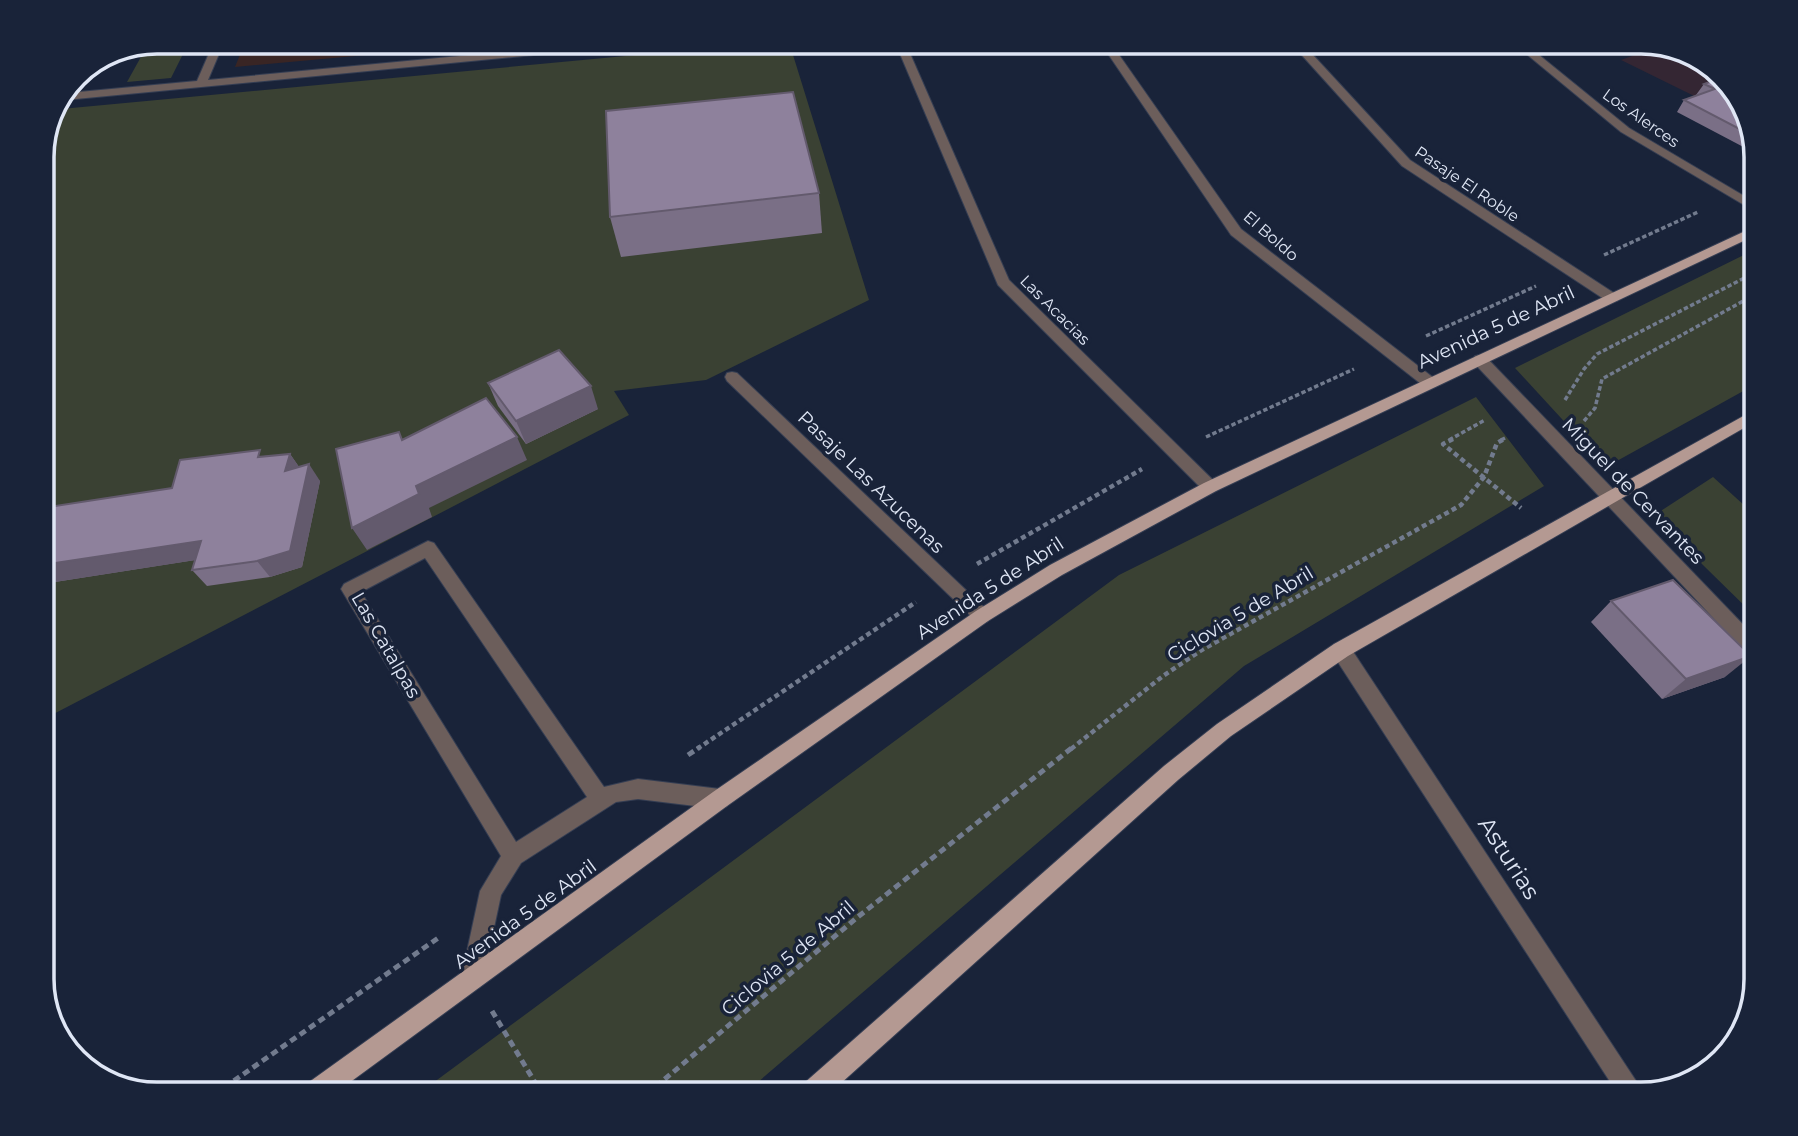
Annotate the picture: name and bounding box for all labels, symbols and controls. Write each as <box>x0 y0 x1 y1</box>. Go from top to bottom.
street label: Los Alerces <box>1599 85 1683 152</box>
street label: Pasaje El Roble <box>1411 142 1523 226</box>
street label: El Boldo <box>1240 207 1302 265</box>
street label: Las Acacias <box>1016 271 1094 349</box>
street label: Avenida 5 de Abril <box>1414 280 1578 374</box>
street label: Pasaje Las Azucenas <box>793 406 949 558</box>
street label: Miguel de Cervantes <box>1557 413 1709 569</box>
street label: Avenida 5 de Abril <box>912 532 1068 644</box>
street label: Ciclovia 5 de Abril <box>1163 561 1317 667</box>
street label: Las Catalpas <box>347 588 425 702</box>
street label: Asturias <box>1472 812 1546 904</box>
street label: Avenida 5 de Abril <box>449 854 601 974</box>
street label: Ciclovia 5 de Abril <box>717 896 859 1020</box>

